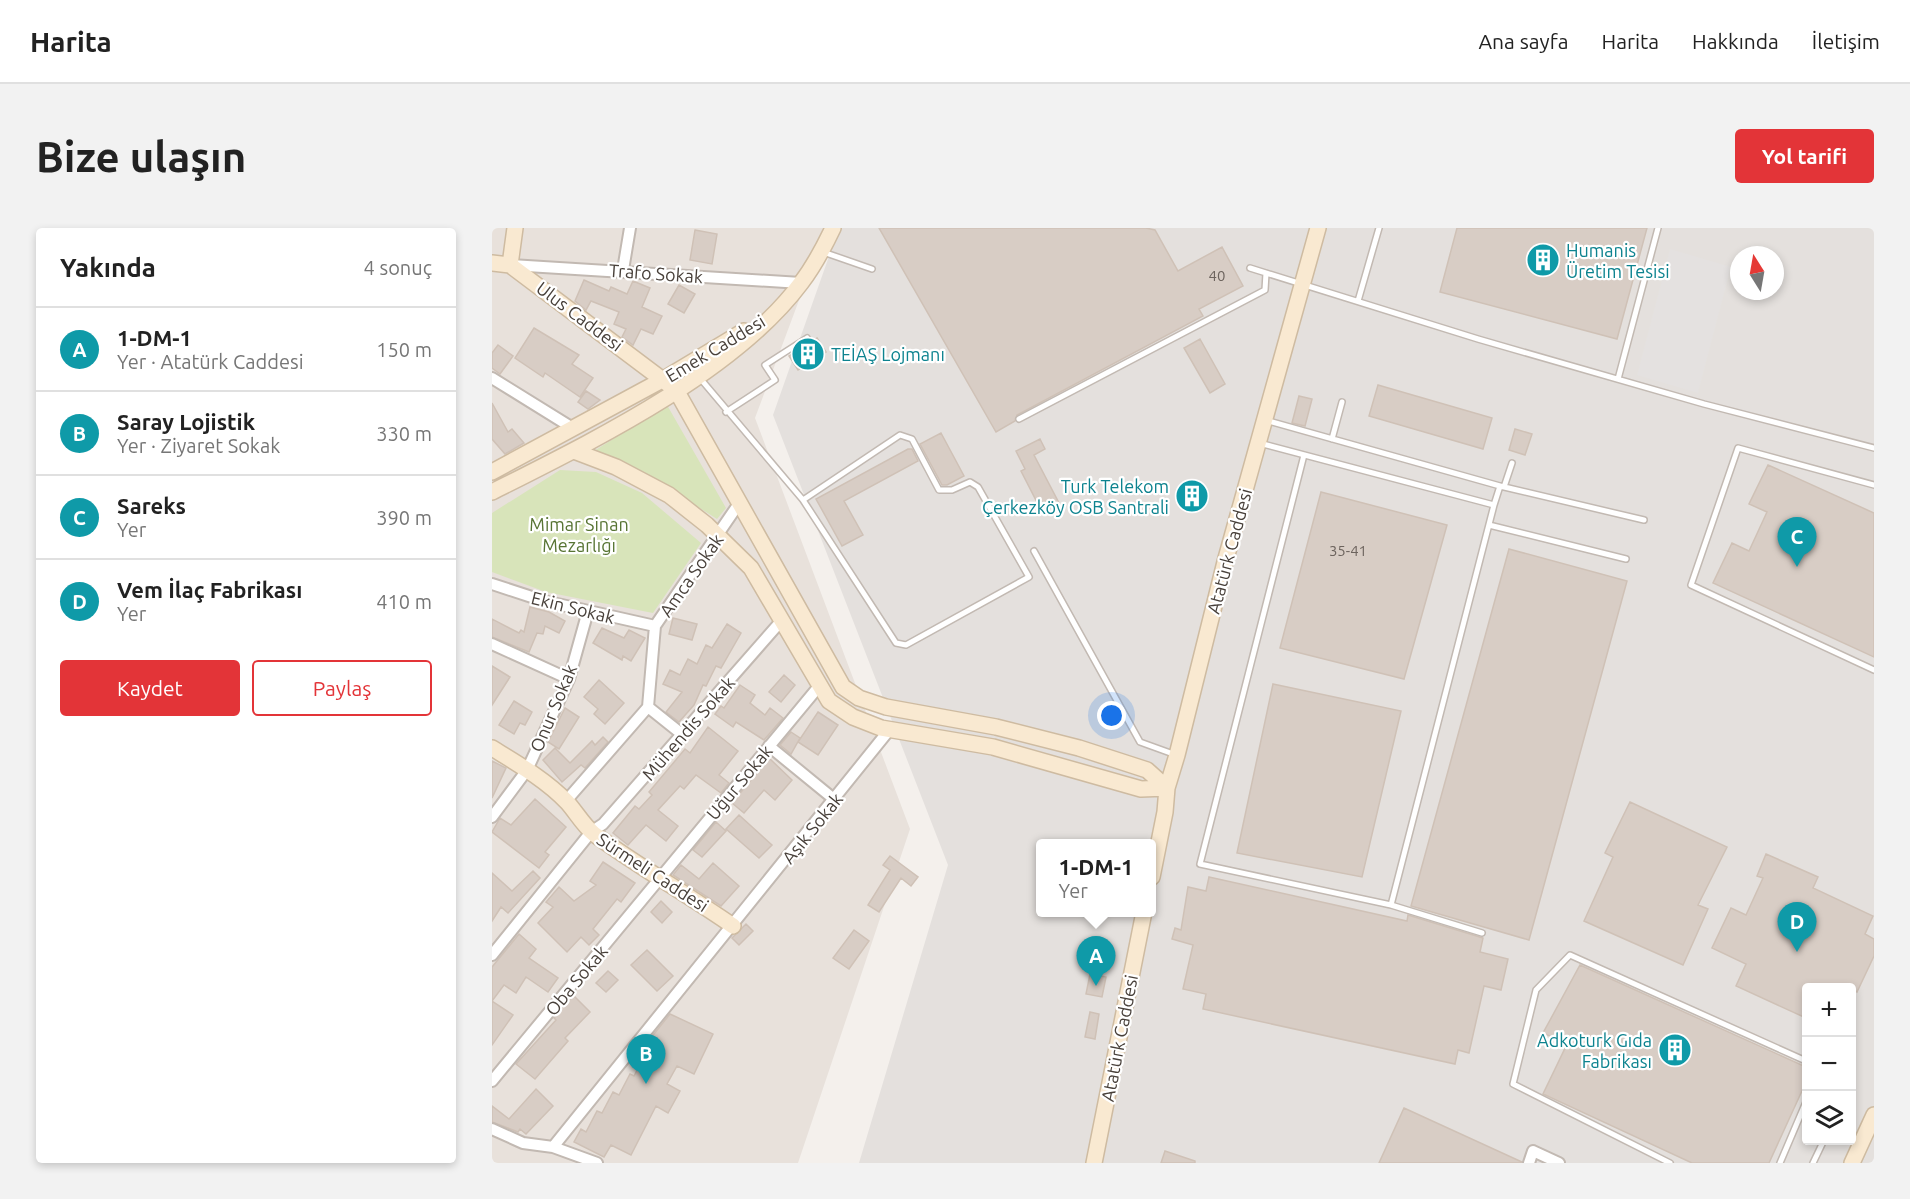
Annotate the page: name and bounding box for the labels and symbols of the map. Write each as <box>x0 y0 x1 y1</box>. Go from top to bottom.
place label: Humanis Üretim Tesisi <box>1566 240 1670 281</box>
building icon: Humanis Üretim Tesisi <box>1525 242 1561 278</box>
north arrow <box>1730 246 1784 300</box>
street label: Trafo Sokak <box>608 260 704 286</box>
house number: 40 <box>1209 267 1225 284</box>
street label: Ulus Caddesi <box>533 277 627 355</box>
street label: Emek Caddesi <box>662 311 768 385</box>
building icon: TEİAŞ Lojmanı <box>790 336 826 372</box>
place label: TEİAŞ Lojmanı <box>831 344 945 364</box>
place label: Turk Telekom Çerkezköy OSB Santrali <box>982 476 1169 517</box>
building icon: Turk Telekom Çerkezköy OSB Santrali <box>1174 478 1210 514</box>
street label: Atatürk Caddesi <box>1203 486 1255 616</box>
park label: Mimar Sinan Mezarlığı <box>529 514 629 555</box>
pin: C <box>1778 518 1816 567</box>
street label: Amca Sokak <box>655 530 727 620</box>
house number: 35-41 <box>1329 542 1367 559</box>
street label: Ekin Sokak <box>529 587 617 627</box>
street label: Onur Sokak <box>526 661 580 755</box>
street label: Mühendis Sokak <box>638 672 738 784</box>
your location <box>1097 701 1126 730</box>
street label: Uğur Sokak <box>702 741 776 823</box>
street label: Aşık Sokak <box>778 789 846 867</box>
street label: Sürmeli Caddesi <box>594 829 712 915</box>
pin: D <box>1778 902 1816 952</box>
pin: A <box>1076 936 1116 986</box>
street label: Oba Sokak <box>541 941 611 1019</box>
street label: Atatürk Caddesi <box>1097 973 1141 1103</box>
place label: Adkoturk Gıda Fabrikası <box>1537 1030 1652 1071</box>
building icon: Adkoturk Gıda Fabrikası <box>1657 1032 1693 1068</box>
pin: B <box>626 1034 666 1084</box>

